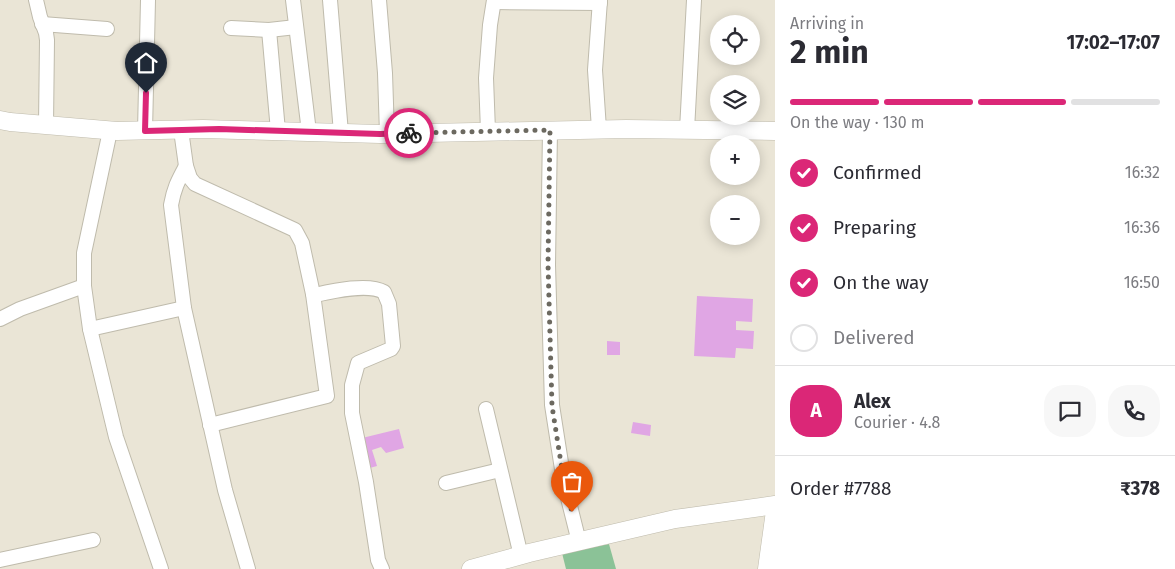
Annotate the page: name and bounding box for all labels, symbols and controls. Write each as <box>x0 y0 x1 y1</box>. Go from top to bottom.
text: Arriving in <box>790 14 864 33</box>
map controls <box>710 15 760 245</box>
button: locate <box>710 15 760 65</box>
text: 17:02–17:07 <box>1067 31 1160 54</box>
text: 2 min <box>790 33 869 71</box>
pin <box>125 42 167 93</box>
icon: home <box>132 49 160 77</box>
button: layers <box>710 75 760 125</box>
courier <box>384 108 434 158</box>
text: On the way · 130 m <box>790 113 925 132</box>
icon: bike <box>395 119 423 147</box>
button: + <box>710 135 760 185</box>
icon: check <box>790 159 818 187</box>
text: Confirmed <box>833 161 922 184</box>
text: 16:32 <box>1125 163 1160 182</box>
button: − <box>710 195 760 245</box>
icon: check <box>790 214 818 242</box>
text: Preparing <box>833 216 916 239</box>
text: 16:36 <box>1124 218 1160 237</box>
icon: check <box>790 269 818 297</box>
text: On the way <box>833 271 929 294</box>
text: 16:50 <box>1124 273 1160 292</box>
text: Delivered <box>833 326 915 349</box>
button: chat <box>1044 385 1096 437</box>
button: phone <box>1108 385 1160 437</box>
text: Alex <box>854 390 891 413</box>
text: A <box>810 399 822 422</box>
text: Courier · 4.8 <box>854 413 940 432</box>
pin <box>551 461 593 512</box>
icon: bag <box>558 468 586 496</box>
text: Order #7788 <box>790 477 891 500</box>
text: ₹378 <box>1120 477 1160 500</box>

